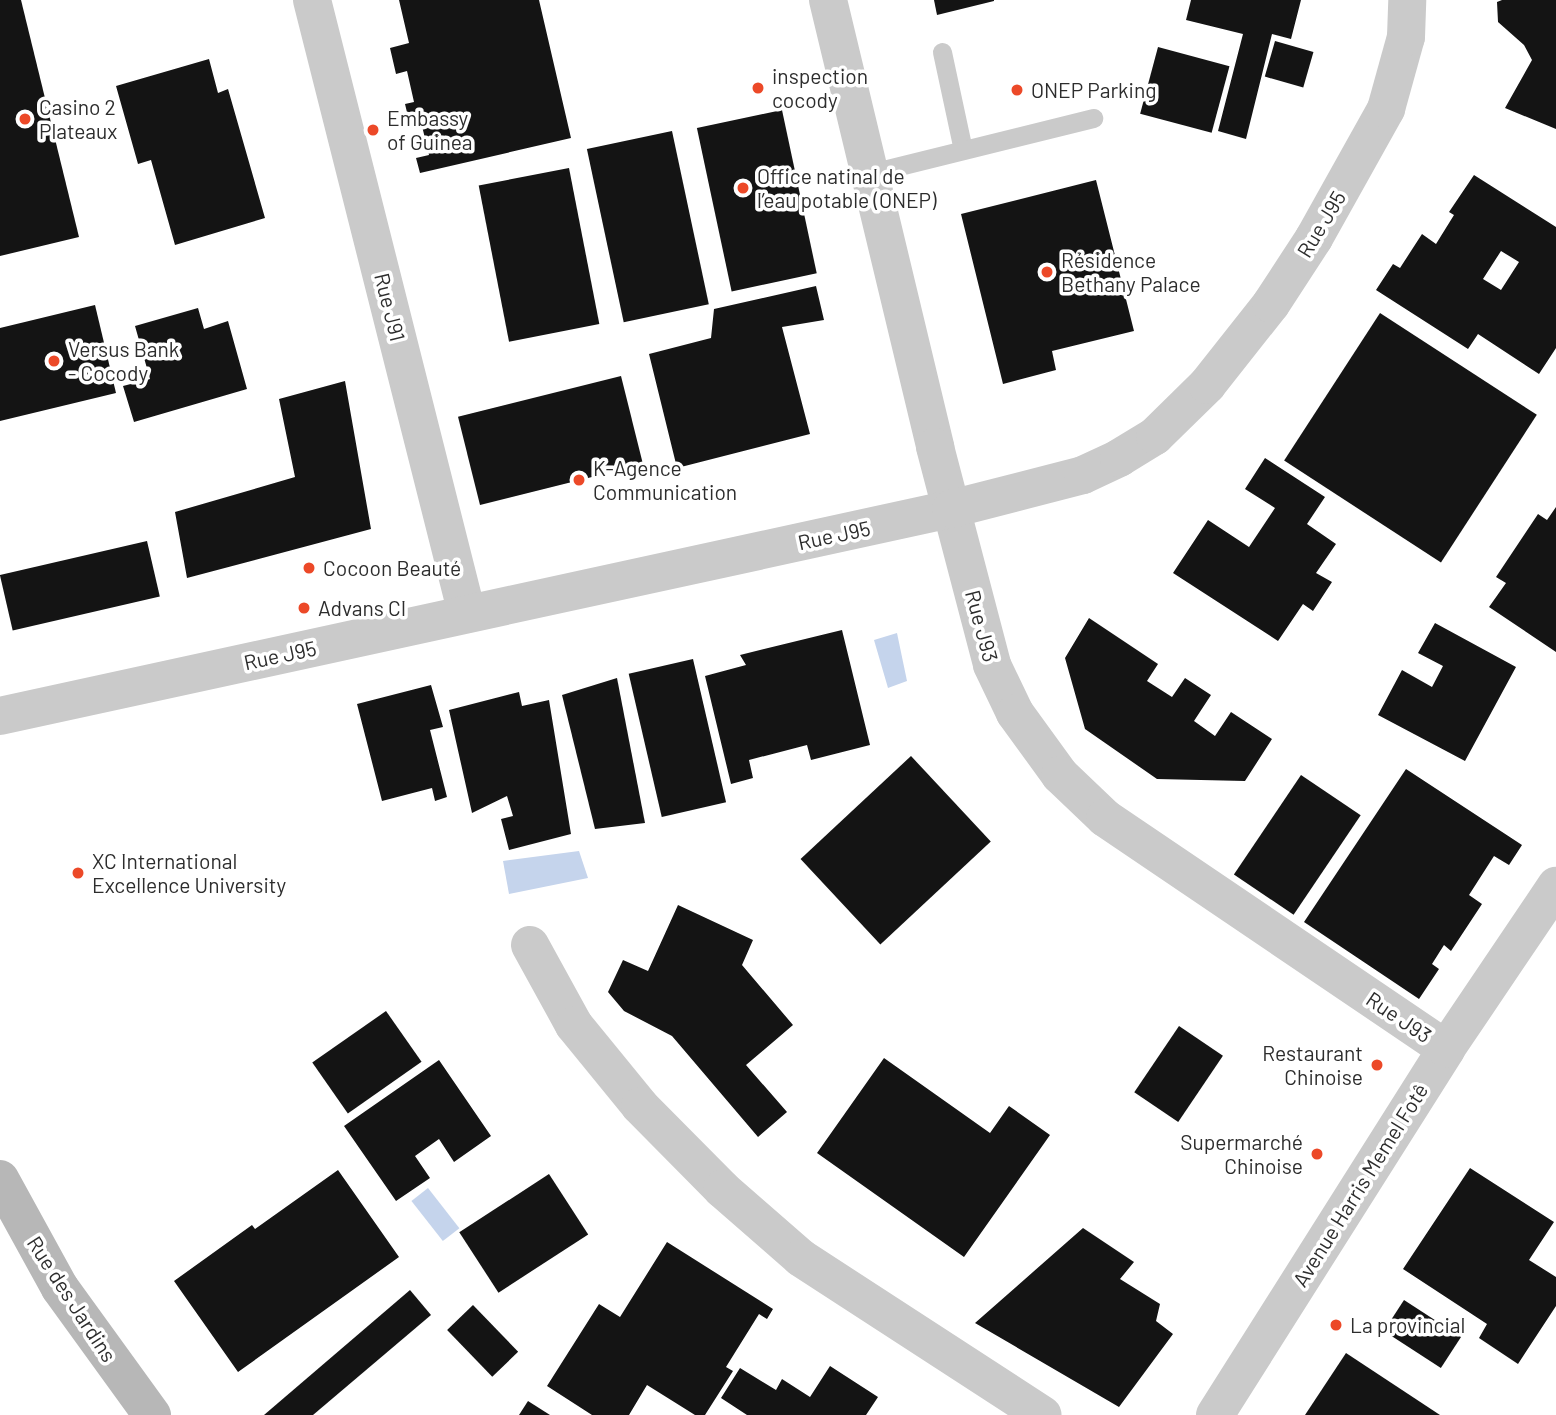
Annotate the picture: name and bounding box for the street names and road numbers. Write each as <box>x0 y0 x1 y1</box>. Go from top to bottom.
street label: Rue J95 <box>1291 186 1351 262</box>
street label: Rue J91 <box>369 270 411 344</box>
street label: Rue J95 <box>796 515 872 555</box>
street label: Rue J93 <box>960 587 1004 665</box>
street label: Rue J95 <box>242 635 318 675</box>
street label: Rue J93 <box>1362 986 1436 1048</box>
street label: Avenue Harris Memel Fotê <box>1287 1079 1433 1291</box>
street label: Rue des Jardins <box>22 1231 122 1367</box>

